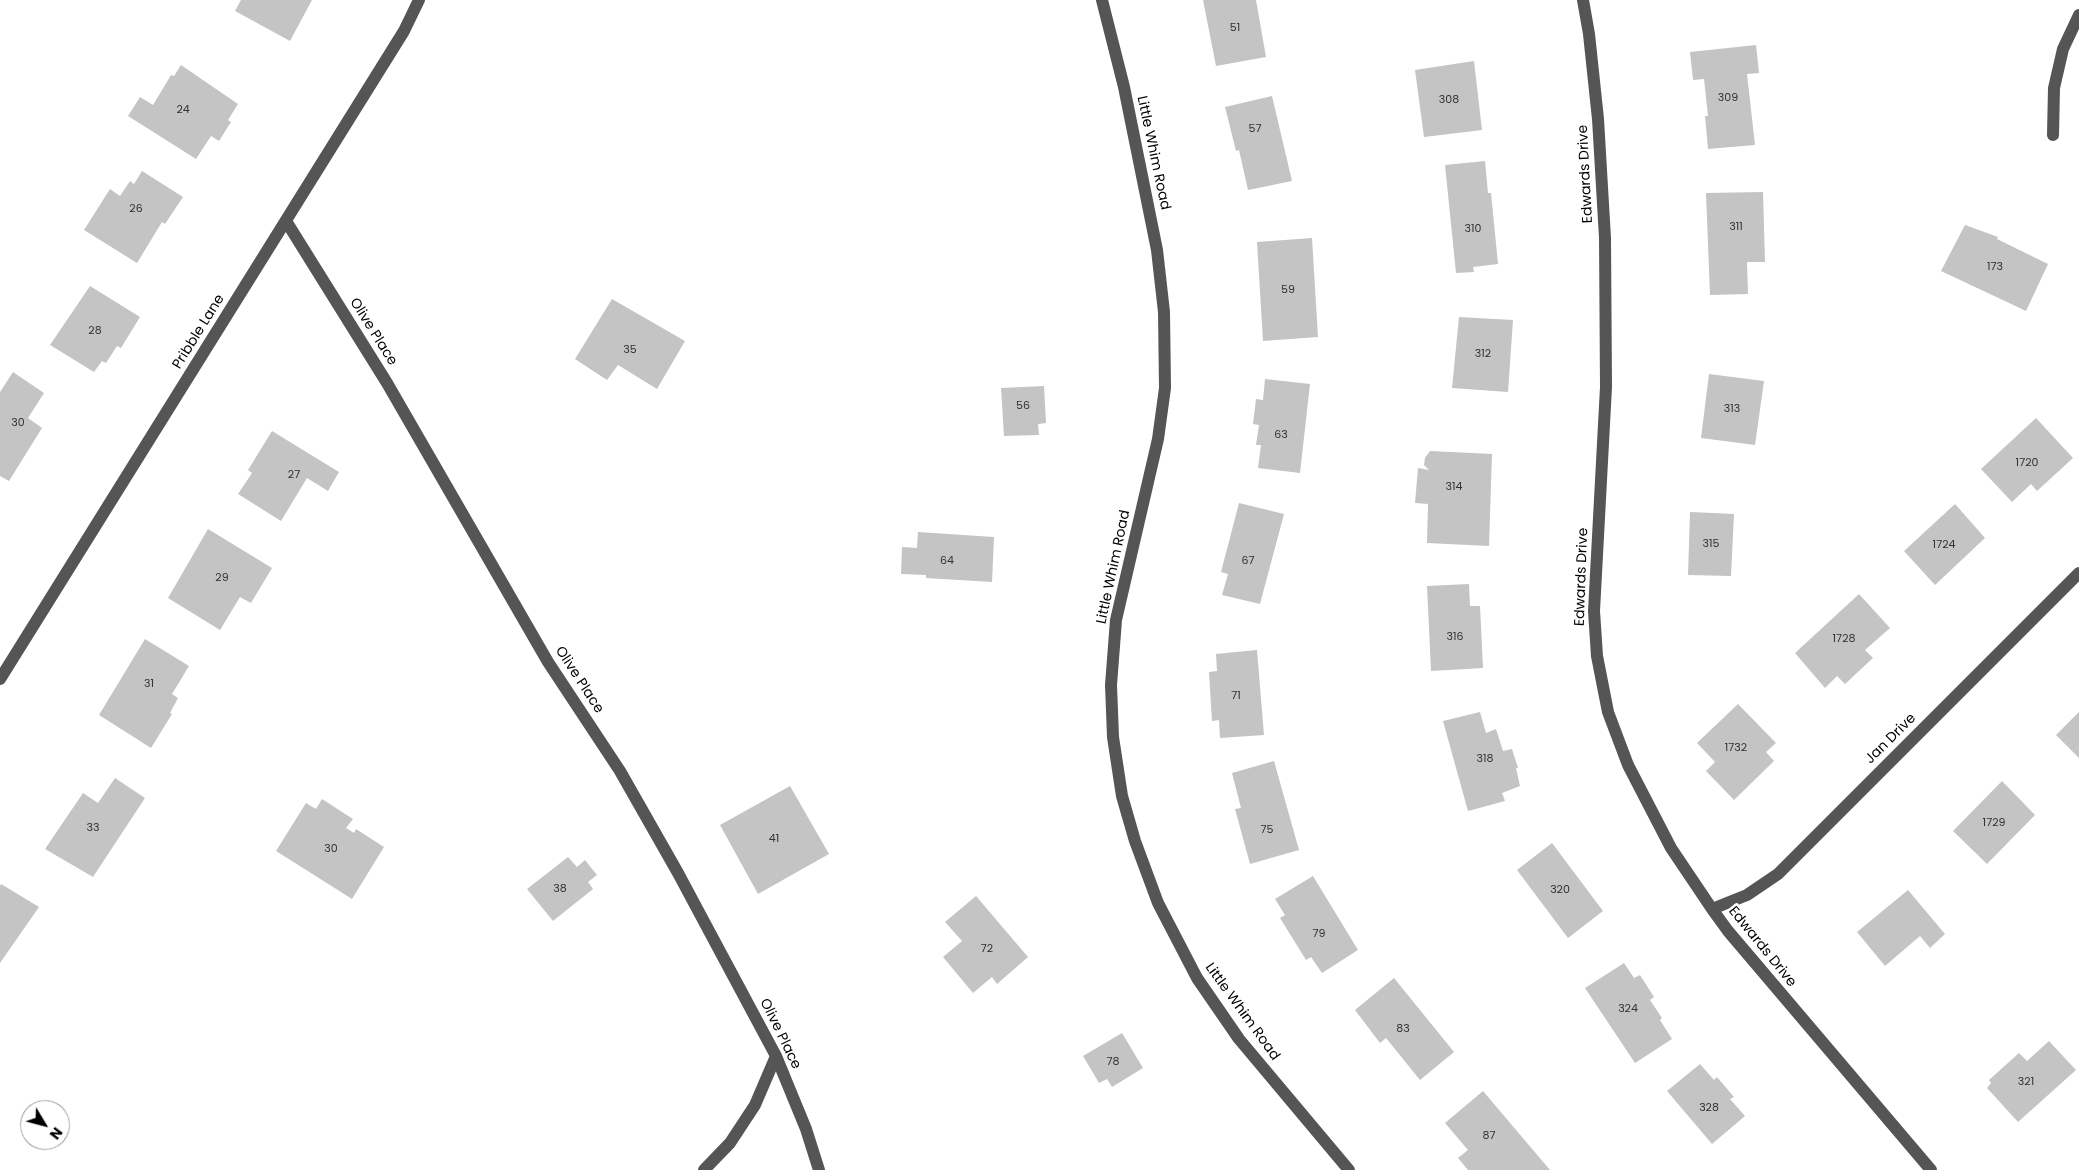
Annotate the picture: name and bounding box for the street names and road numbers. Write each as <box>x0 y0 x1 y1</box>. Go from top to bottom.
street label: Little Whim Road <box>1133 94 1173 212</box>
street label: Edwards Drive <box>1575 124 1597 224</box>
street label: Pribble Lane <box>169 292 229 372</box>
street label: Olive Place <box>346 295 400 369</box>
street label: Little Whim Road <box>1094 508 1134 626</box>
street label: Edwards Drive <box>1572 528 1592 626</box>
street label: Olive Place <box>551 643 607 717</box>
street label: Jan Drive <box>1862 710 1920 768</box>
street label: Edwards Drive <box>1725 903 1799 991</box>
street label: Little Whim Road <box>1201 960 1283 1064</box>
street label: Olive Place <box>756 996 804 1072</box>

